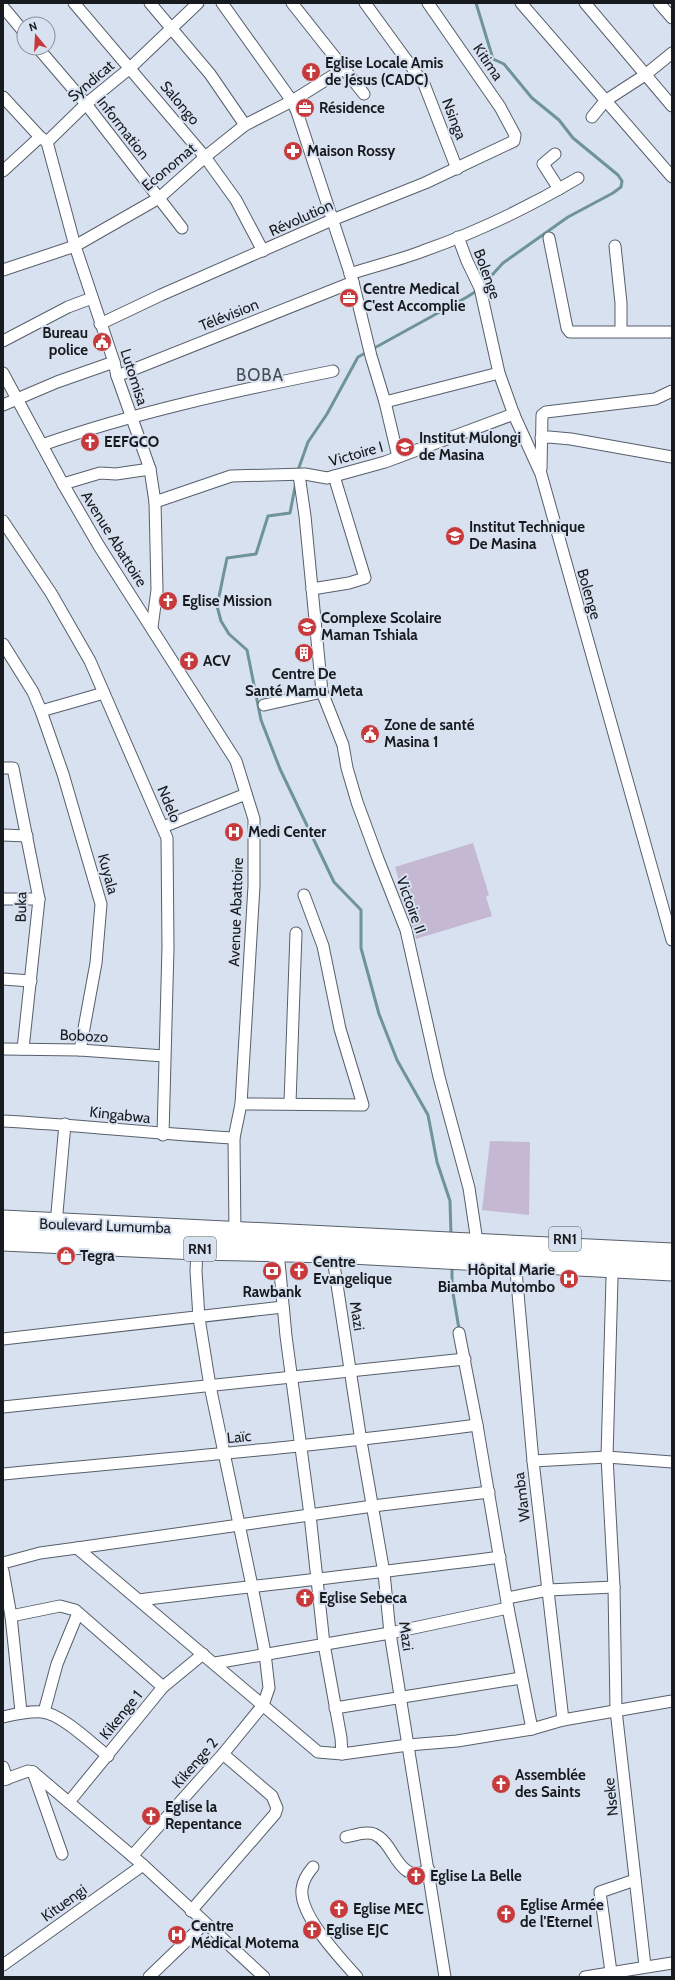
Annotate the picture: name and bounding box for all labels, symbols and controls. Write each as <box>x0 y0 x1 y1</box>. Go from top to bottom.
north arrow <box>16 16 56 56</box>
text: N <box>27 19 39 34</box>
street label: Kitima <box>469 40 507 85</box>
place label: Eglise Locale Amis de Jésus (CADC) <box>325 54 443 89</box>
street label: Syndicat <box>64 56 118 106</box>
church icon: Eglise Locale Amis de Jésus (CADC) <box>300 61 322 83</box>
street label: Salongo <box>156 77 204 129</box>
street label: Information <box>93 93 153 163</box>
street label: Nsinga <box>438 96 470 143</box>
office icon: Résidence <box>294 97 316 119</box>
place label: Résidence <box>319 99 385 117</box>
street label: Economat <box>138 139 200 195</box>
pharmacy icon: Maison Rossy <box>282 140 304 162</box>
place label: Maison Rossy <box>307 142 396 160</box>
street label: Révolution <box>266 196 336 240</box>
street label: Bolenge <box>470 247 504 302</box>
place label: Centre Medical C'est Accomplie <box>363 280 466 315</box>
office icon: Centre Medical C'est Accomplie <box>338 287 360 309</box>
street label: Télévision <box>197 295 261 335</box>
place label: Bureau police <box>42 324 88 359</box>
public building icon: Bureau police <box>91 331 113 353</box>
street label: Lutomisa <box>116 347 152 408</box>
district label: BOBA <box>236 365 284 385</box>
place label: Institut Mulongi de Masina <box>419 429 521 464</box>
church icon: EEFGCO <box>79 431 101 453</box>
place label: EEFGCO <box>104 433 159 451</box>
school or university icon: Institut Mulongi de Masina <box>394 436 416 458</box>
street label: Victoire I <box>327 438 385 470</box>
street label: Avenue Abattoire <box>77 488 151 590</box>
place label: Institut Technique De Masina <box>469 518 585 553</box>
school or university icon: Institut Technique De Masina <box>444 525 466 547</box>
street label: Bolenge <box>573 567 605 622</box>
church icon: Eglise Mission <box>157 590 179 612</box>
place label: Eglise Mission <box>182 592 272 610</box>
place label: Complexe Scolaire Maman Tshiala <box>321 609 442 644</box>
school or university icon: Complexe Scolaire Maman Tshiala <box>296 616 318 638</box>
building icon: Centre De Santé Mamu Meta <box>293 642 315 664</box>
church icon: ACV <box>178 650 200 672</box>
place label: ACV <box>203 652 231 670</box>
place label: Centre De Santé Mamu Meta <box>245 665 363 700</box>
place label: Zone de santé Masina 1 <box>384 716 475 751</box>
public building icon: Zone de santé Masina 1 <box>359 723 381 745</box>
street label: Ndelo <box>153 783 185 825</box>
hospital icon: Medi Center <box>223 821 245 843</box>
place label: Medi Center <box>248 823 326 841</box>
street label: Kuyala <box>94 852 122 897</box>
street label: Avenue Abattoire <box>225 857 247 967</box>
street label: Victoire II <box>392 874 430 936</box>
street label: Buka <box>12 891 30 922</box>
street label: Bobozo <box>59 1026 109 1046</box>
street label: Kingabwa <box>89 1103 152 1127</box>
street label: Boulevard Lumumba <box>39 1215 172 1237</box>
road number: RN1 <box>549 1227 581 1251</box>
road number: RN1 <box>184 1237 216 1261</box>
shop icon: Tegra <box>55 1245 77 1267</box>
place label: Tegra <box>80 1247 115 1265</box>
place label: Centre Evangelique <box>313 1253 392 1288</box>
bank icon: Rawbank <box>261 1260 283 1282</box>
church icon: Centre Evangelique <box>288 1260 310 1282</box>
place label: Hôpital Marie Biamba Mutombo <box>438 1261 555 1296</box>
hospital icon: Hôpital Marie Biamba Mutombo <box>558 1268 580 1290</box>
place label: Rawbank <box>242 1283 302 1301</box>
street label: Mazi <box>346 1300 368 1332</box>
street label: Laïc <box>226 1427 252 1447</box>
street label: Wamba <box>510 1471 534 1523</box>
church icon: Eglise Sebeca <box>294 1587 316 1609</box>
place label: Eglise Sebeca <box>319 1589 407 1607</box>
street label: Mazi <box>395 1620 417 1652</box>
street label: Kikenge 1 <box>96 1687 146 1743</box>
street label: Kikenge 2 <box>168 1734 222 1792</box>
place label: Assemblée des Saints <box>515 1766 586 1801</box>
church icon: Assemblée des Saints <box>490 1773 512 1795</box>
street label: Nseke <box>600 1777 622 1817</box>
place label: Eglise la Repentance <box>165 1798 242 1833</box>
church icon: Eglise la Repentance <box>140 1805 162 1827</box>
church icon: Eglise La Belle <box>405 1865 427 1887</box>
place label: Eglise La Belle <box>430 1867 522 1885</box>
street label: Kituengi <box>38 1880 90 1926</box>
place label: Eglise Armée de l'Eternel <box>520 1896 604 1931</box>
church icon: Eglise MEC <box>328 1898 350 1920</box>
place label: Eglise MEC <box>353 1900 424 1918</box>
church icon: Eglise Armée de l'Eternel <box>495 1903 517 1925</box>
place label: Centre Médical Motema <box>191 1917 299 1952</box>
church icon: Eglise EJC <box>301 1919 323 1941</box>
place label: Eglise EJC <box>326 1921 389 1939</box>
hospital icon: Centre Médical Motema <box>166 1924 188 1946</box>

